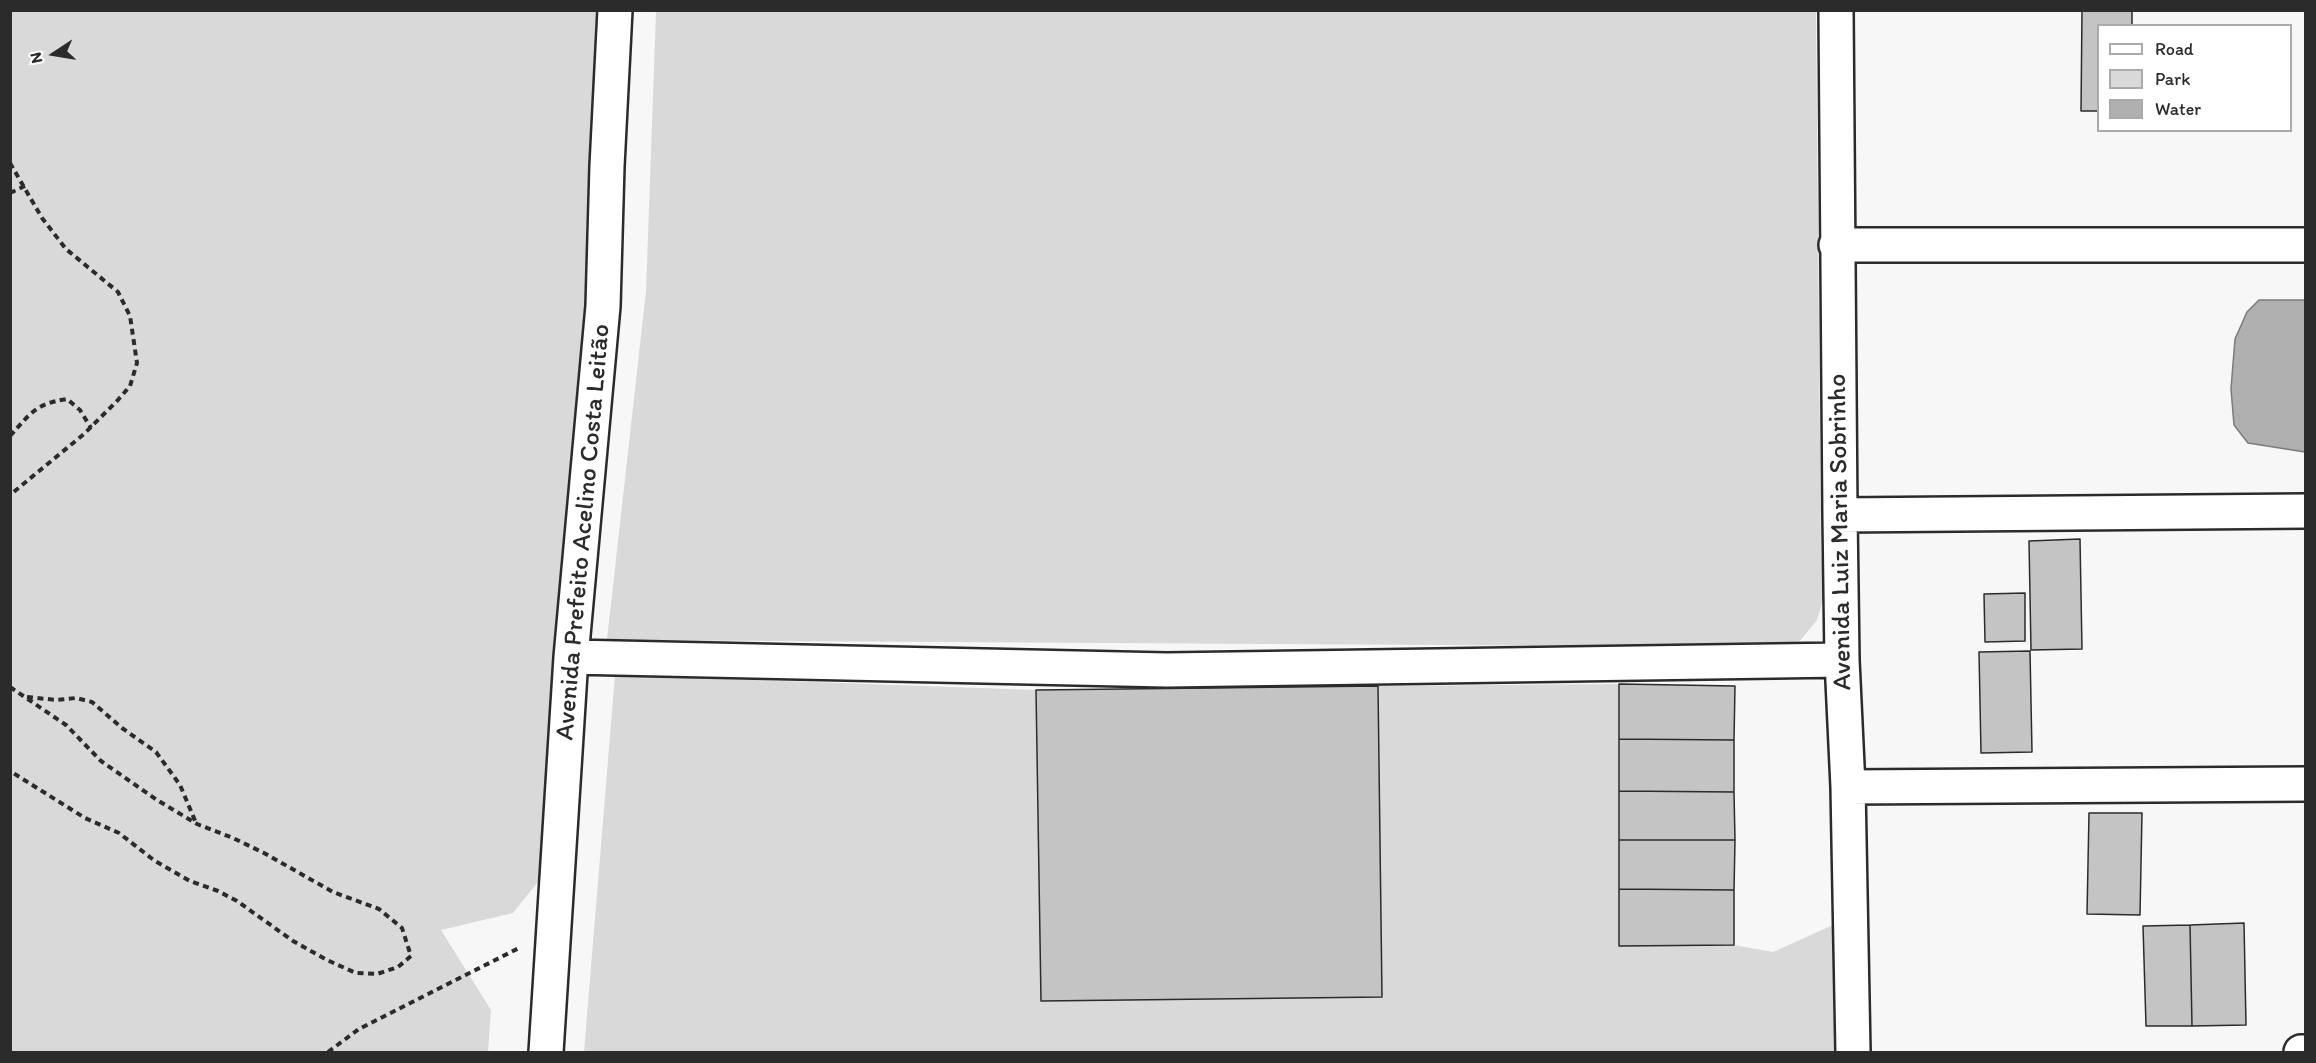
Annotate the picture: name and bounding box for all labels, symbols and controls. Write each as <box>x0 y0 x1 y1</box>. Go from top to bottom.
north arrow <box>24 24 84 84</box>
legend <box>2097 24 2292 132</box>
text: Road <box>2155 38 2194 60</box>
text: N <box>25 51 46 65</box>
text: Park <box>2155 68 2190 90</box>
text: Water <box>2155 98 2201 120</box>
street label: Avenida Prefeito Acelino Costa Leitão <box>550 323 618 741</box>
street label: Avenida Luiz Maria Sobrinho <box>1823 373 1859 691</box>

